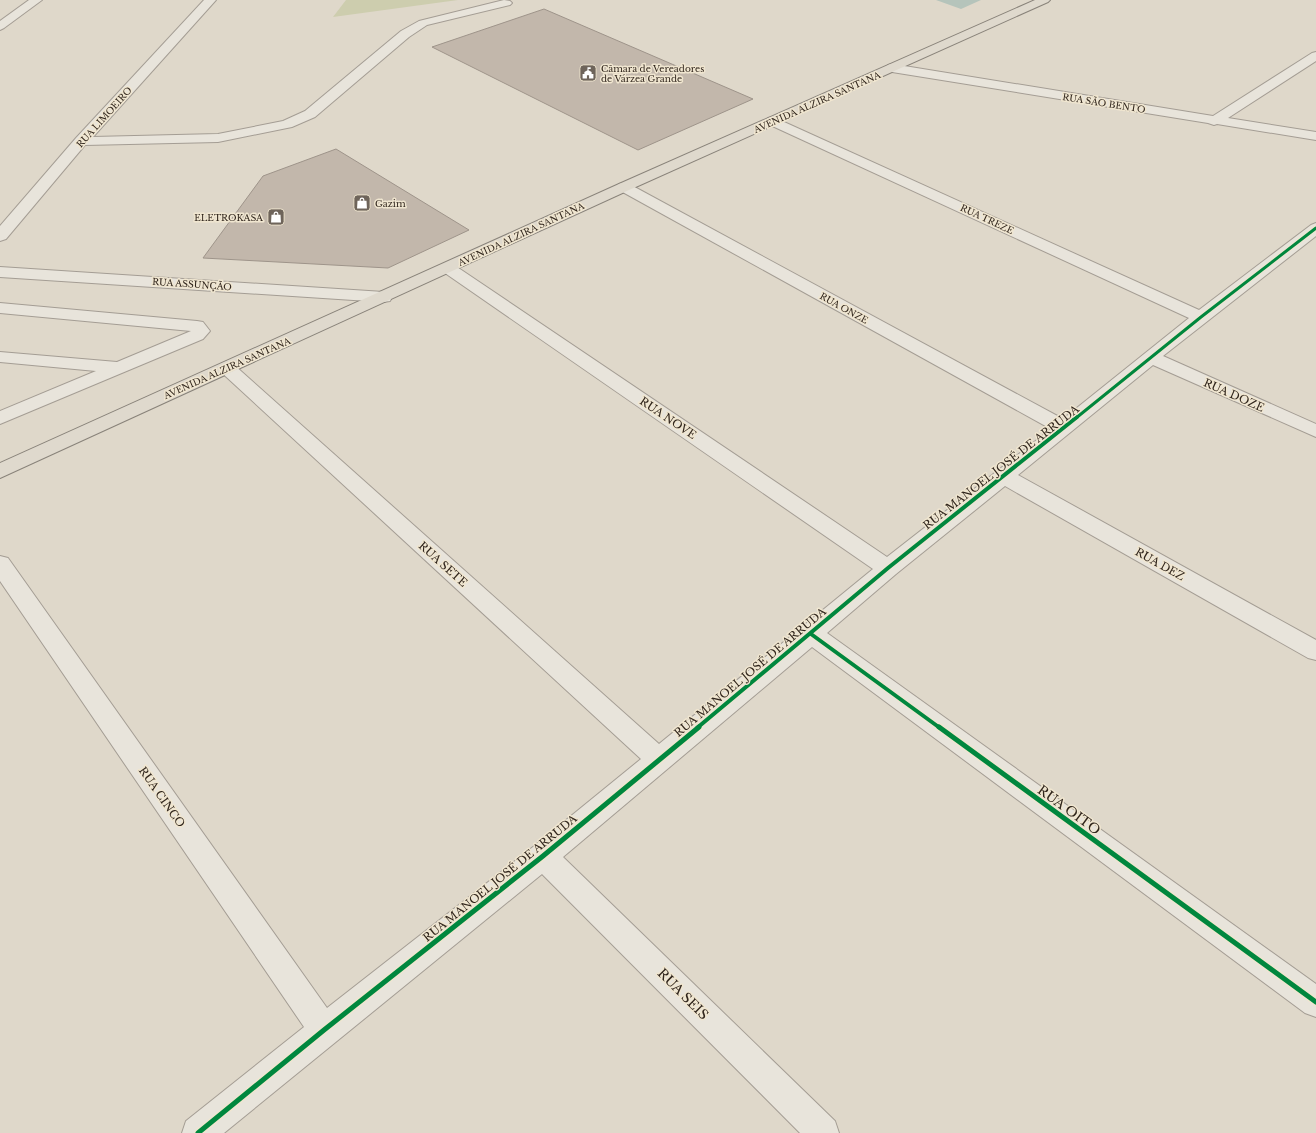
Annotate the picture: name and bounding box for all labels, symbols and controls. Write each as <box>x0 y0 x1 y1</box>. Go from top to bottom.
public building icon: Câmara de Vereadores de Várzea Grande <box>578 63 598 83</box>
place label: Câmara de Vereadores de Várzea Grande <box>601 63 704 84</box>
street label: AVENIDA ALZIRA SANTANA <box>751 69 883 135</box>
street label: RUA LIMOEIRO <box>74 85 134 149</box>
street label: RUA SÃO BENTO <box>1062 91 1146 115</box>
shop icon: Gazim <box>352 193 372 213</box>
place label: Gazim <box>375 198 406 209</box>
street label: AVENIDA ALZIRA SANTANA <box>455 199 587 269</box>
street label: RUA TREZE <box>959 202 1016 236</box>
shop icon: ELETROKASA <box>266 207 286 227</box>
place label: ELETROKASA <box>194 212 264 223</box>
street label: RUA ASSUNÇÃO <box>152 276 232 292</box>
street label: RUA ONZE <box>818 290 870 326</box>
street label: AVENIDA ALZIRA SANTANA <box>161 335 293 401</box>
street label: RUA DOZE <box>1201 375 1267 415</box>
street label: RUA NOVE <box>637 394 699 442</box>
street label: RUA MANOEL JOSÉ DE ARRUDA <box>920 401 1082 532</box>
street label: RUA SETE <box>416 539 470 589</box>
street label: RUA DEZ <box>1133 545 1187 583</box>
street label: RUA MANOEL JOSÉ DE ARRUDA <box>671 604 829 740</box>
street label: RUA CINCO <box>136 764 188 830</box>
street label: RUA OITO <box>1034 781 1104 839</box>
street label: RUA MANOEL JOSÉ DE ARRUDA <box>420 811 580 945</box>
street label: RUA SEIS <box>654 965 712 1023</box>

